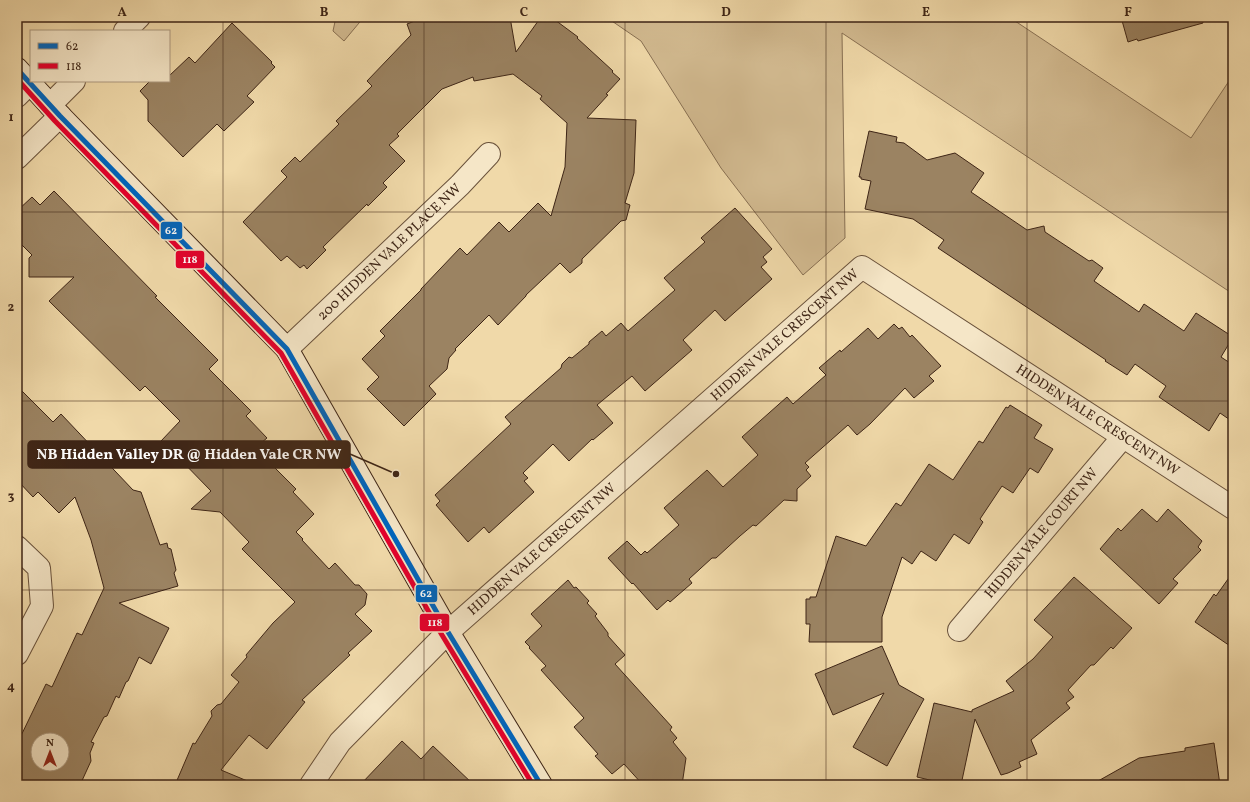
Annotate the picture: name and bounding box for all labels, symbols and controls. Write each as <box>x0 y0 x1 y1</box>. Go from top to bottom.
text: A <box>117 4 127 22</box>
text: B <box>320 4 329 22</box>
text: C <box>520 4 528 22</box>
text: D <box>721 4 731 22</box>
text: E <box>922 4 930 22</box>
text: F <box>1124 4 1132 22</box>
legend <box>30 30 170 82</box>
text: 62 <box>66 39 79 55</box>
text: 118 <box>66 59 81 75</box>
text: 1 <box>8 109 14 127</box>
street label: 200 HIDDEN VALE PLACE NW <box>313 179 465 325</box>
line badge: 62 <box>160 221 183 240</box>
text: 62 <box>165 224 177 239</box>
line badge: 118 <box>175 250 205 269</box>
text: 118 <box>183 253 197 268</box>
street label: HIDDEN VALE CRESCENT NW <box>707 265 863 406</box>
text: 2 <box>8 299 15 317</box>
street label: HIDDEN VALE CRESCENT NW <box>1012 360 1183 480</box>
callout: NB Hidden Valley DR @ Hidden Vale CR NW <box>28 441 350 468</box>
text: NB Hidden Valley DR @ Hidden Vale CR NW <box>37 445 341 466</box>
street label: HIDDEN VALE COURT NW <box>980 464 1102 603</box>
street label: HIDDEN VALE CRESCENT NW <box>464 479 620 620</box>
text: 3 <box>8 488 15 506</box>
line badge: 62 <box>415 584 438 603</box>
text: 62 <box>420 587 432 602</box>
line badge: 118 <box>419 613 450 632</box>
text: 118 <box>428 616 442 631</box>
text: 4 <box>7 678 15 696</box>
north arrow <box>30 732 70 772</box>
text: N <box>46 736 54 751</box>

